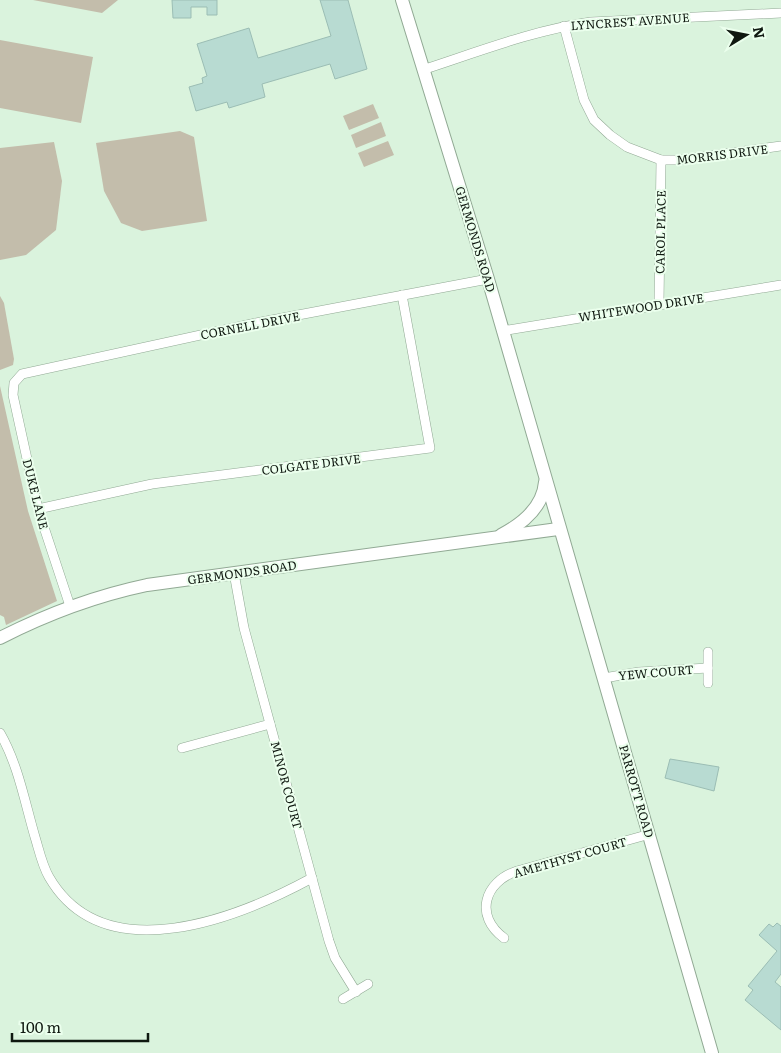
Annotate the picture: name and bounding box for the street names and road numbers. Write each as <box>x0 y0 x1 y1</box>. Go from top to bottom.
street label: LYNCREST AVENUE <box>570 8 690 34</box>
street label: MORRIS DRIVE <box>675 139 769 169</box>
street label: GERMONDS ROAD <box>451 184 501 294</box>
street label: CAROL PLACE <box>650 190 670 274</box>
street label: WHITEWOOD DRIVE <box>577 288 705 326</box>
street label: CORNELL DRIVE <box>199 306 302 343</box>
street label: COLGATE DRIVE <box>260 449 362 479</box>
street label: DUKE LANE <box>19 457 54 532</box>
street label: GERMONDS ROAD <box>186 555 298 589</box>
street label: YEW COURT <box>618 660 695 684</box>
street label: MINOR COURT <box>267 739 307 831</box>
street label: PARROTT ROAD <box>615 742 659 840</box>
street label: AMETHYST COURT <box>511 832 629 882</box>

